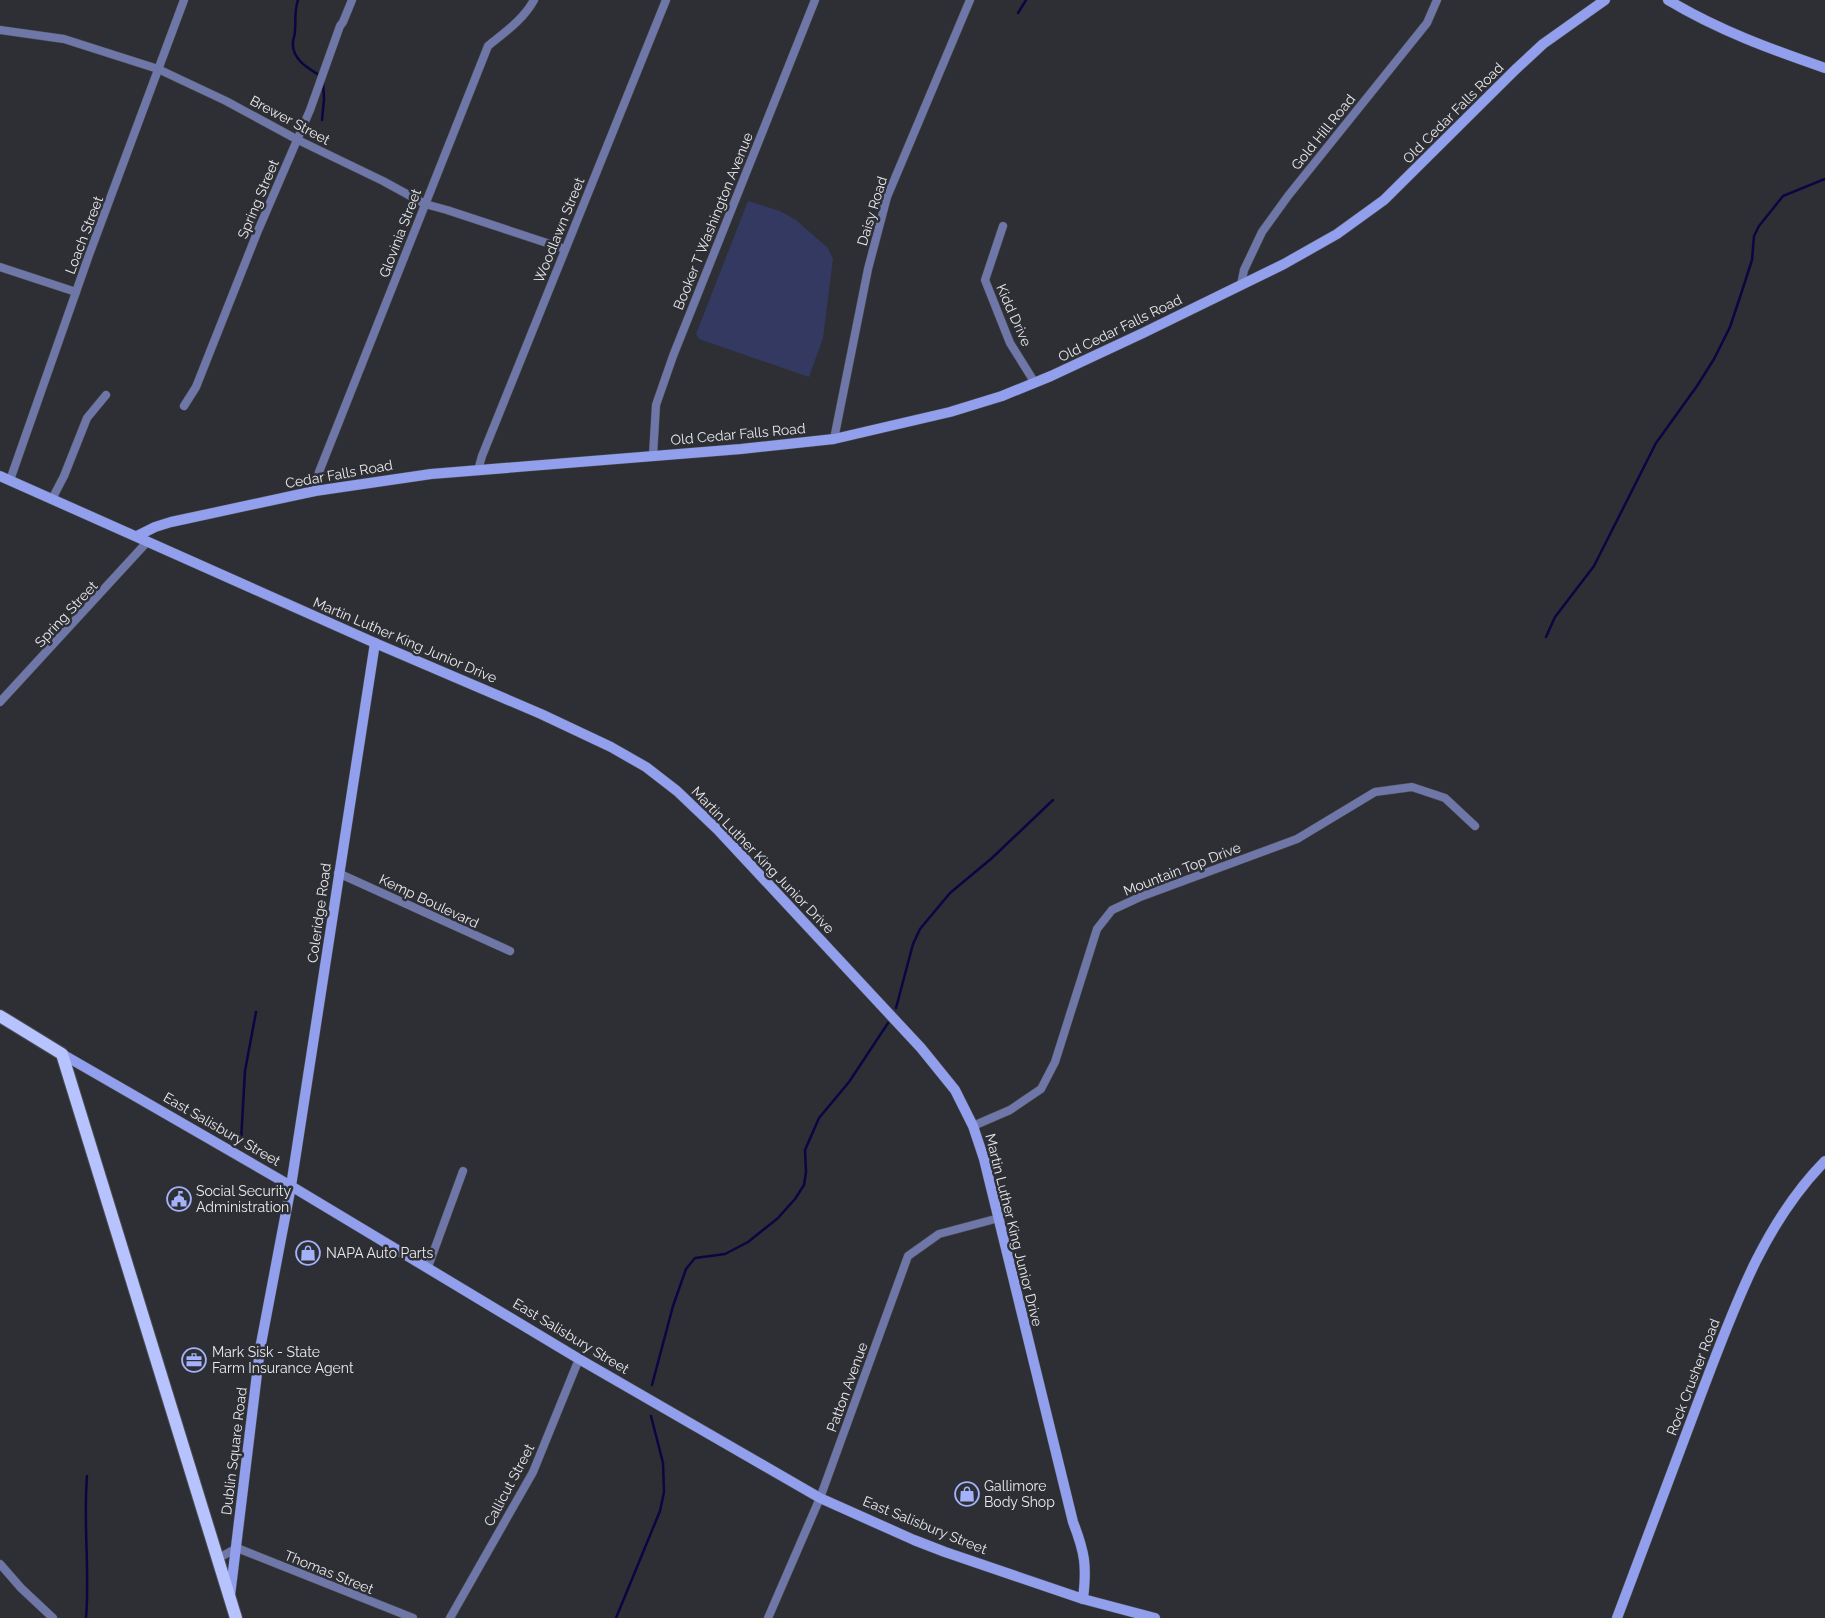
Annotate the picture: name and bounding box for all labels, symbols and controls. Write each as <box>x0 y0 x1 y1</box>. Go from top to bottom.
street label: Old Cedar Falls Road <box>1399 59 1507 167</box>
street label: Gold Hill Road <box>1288 91 1358 173</box>
street label: Brewer Street <box>247 92 333 148</box>
street label: Booker T Washington Avenue <box>670 130 756 312</box>
street label: Spring Street <box>234 157 282 241</box>
street label: Daisy Road <box>854 174 890 248</box>
street label: Woodlawn Street <box>531 175 588 285</box>
street label: Glovinia Street <box>376 186 424 280</box>
street label: Loach Street <box>62 193 106 276</box>
street label: Kidd Drive <box>993 281 1035 349</box>
street label: Old Cedar Falls Road <box>1056 291 1184 365</box>
street label: Old Cedar Falls Road <box>670 420 806 448</box>
street label: Cedar Falls Road <box>284 457 394 491</box>
street label: Spring Street <box>31 577 101 650</box>
street label: Martin Luther King Junior Drive <box>311 594 499 686</box>
street label: Martin Luther King Junior Drive <box>688 783 838 937</box>
street label: Mountain Top Drive <box>1121 839 1243 899</box>
street label: Coleridge Road <box>304 862 334 964</box>
street label: Kemp Boulevard <box>377 871 481 931</box>
street label: East Salisbury Street <box>161 1089 284 1169</box>
street label: Martin Luther King Junior Drive <box>982 1132 1046 1328</box>
place label: Social Security Administration <box>196 1183 292 1215</box>
public building icon: Social Security Administration <box>166 1186 192 1212</box>
shop icon: NAPA Auto Parts <box>295 1240 321 1266</box>
place label: NAPA Auto Parts <box>326 1245 433 1261</box>
street label: East Salisbury Street <box>510 1295 632 1377</box>
street label: Rock Crusher Road <box>1663 1316 1723 1438</box>
street label: Patton Avenue <box>823 1340 871 1434</box>
place label: Mark Sisk - State Farm Insurance Agent <box>212 1344 354 1376</box>
office icon: Mark Sisk - State Farm Insurance Agent <box>181 1347 207 1373</box>
street label: Dublin Square Road <box>218 1386 250 1516</box>
street label: Callicut Street <box>481 1441 538 1529</box>
place label: Gallimore Body Shop <box>984 1478 1055 1510</box>
shop icon: Gallimore Body Shop <box>954 1481 980 1507</box>
street label: East Salisbury Street <box>861 1493 990 1557</box>
street label: Thomas Street <box>282 1547 376 1597</box>

